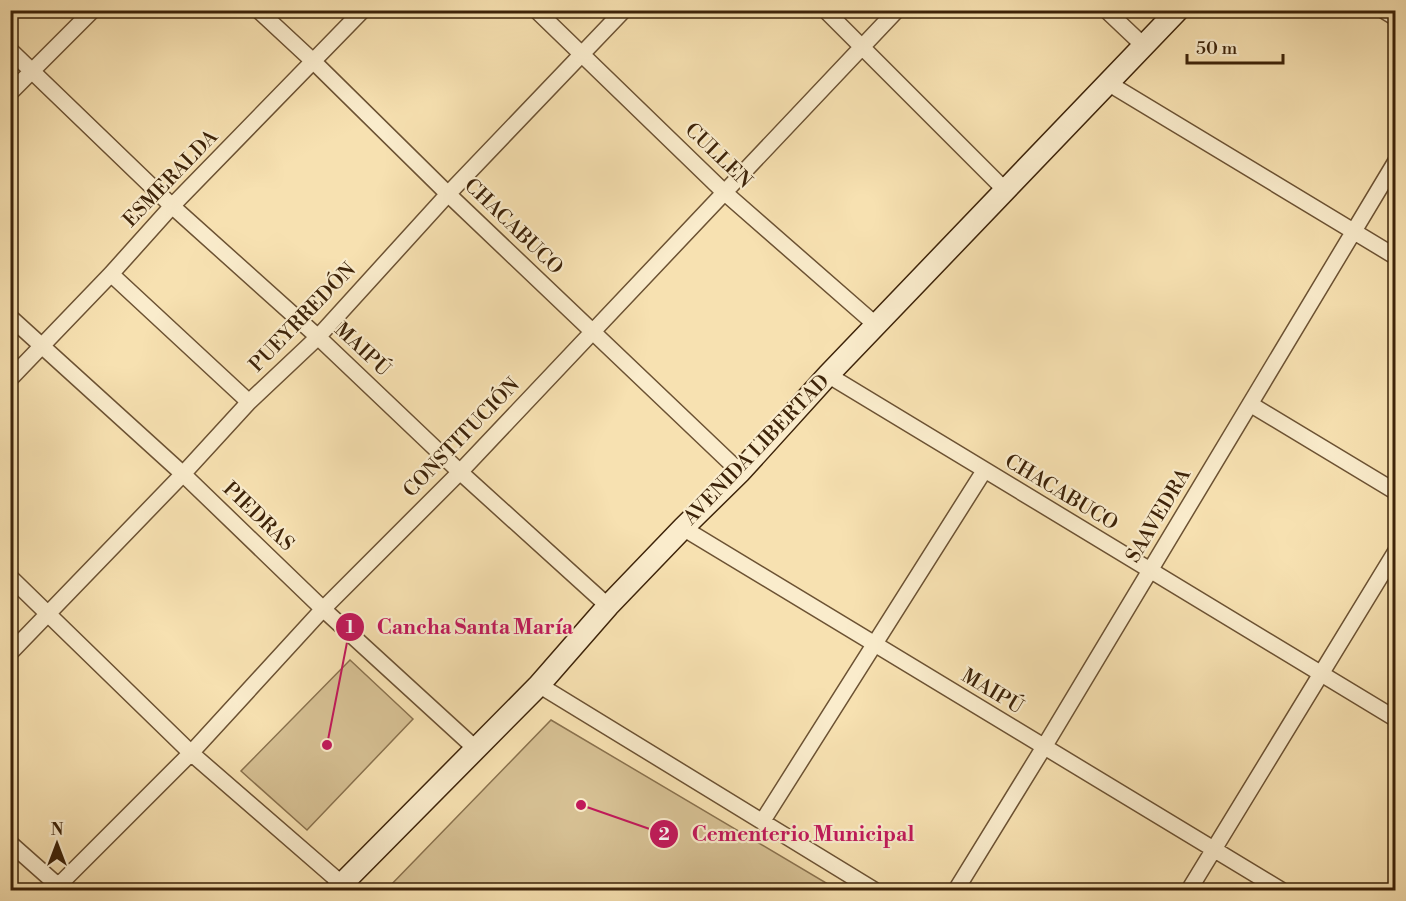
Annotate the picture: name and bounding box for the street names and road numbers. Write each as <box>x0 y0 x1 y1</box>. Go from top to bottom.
street label: CULLEN <box>679 118 757 194</box>
street label: ESMERALDA <box>118 124 225 233</box>
street label: CHACABUCO <box>458 174 568 280</box>
street label: PUEYRREDÓN <box>244 257 362 378</box>
street label: MAIPÚ <box>329 317 396 382</box>
street label: AVENIDA LIBERTAD <box>678 369 835 531</box>
street label: CONSTITUCIÓN <box>398 372 526 503</box>
street label: CHACABUCO <box>1000 449 1122 537</box>
street label: SAAVEDRA <box>1121 463 1198 568</box>
street label: PIEDRAS <box>217 477 299 557</box>
street label: MAIPÚ <box>957 663 1028 720</box>

